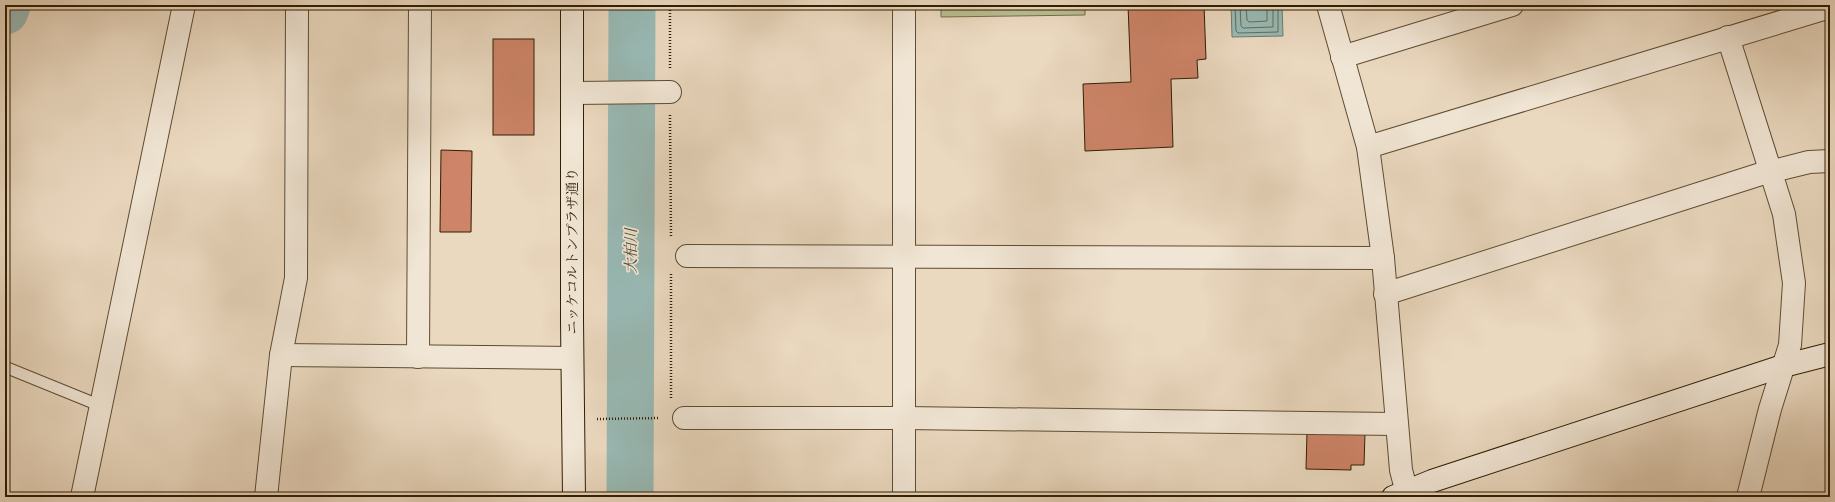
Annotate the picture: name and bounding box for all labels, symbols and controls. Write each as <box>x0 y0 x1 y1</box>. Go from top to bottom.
street label: ニッケコルトンプラザ通り <box>564 168 581 334</box>
water label: 大柏川 <box>622 227 640 274</box>

